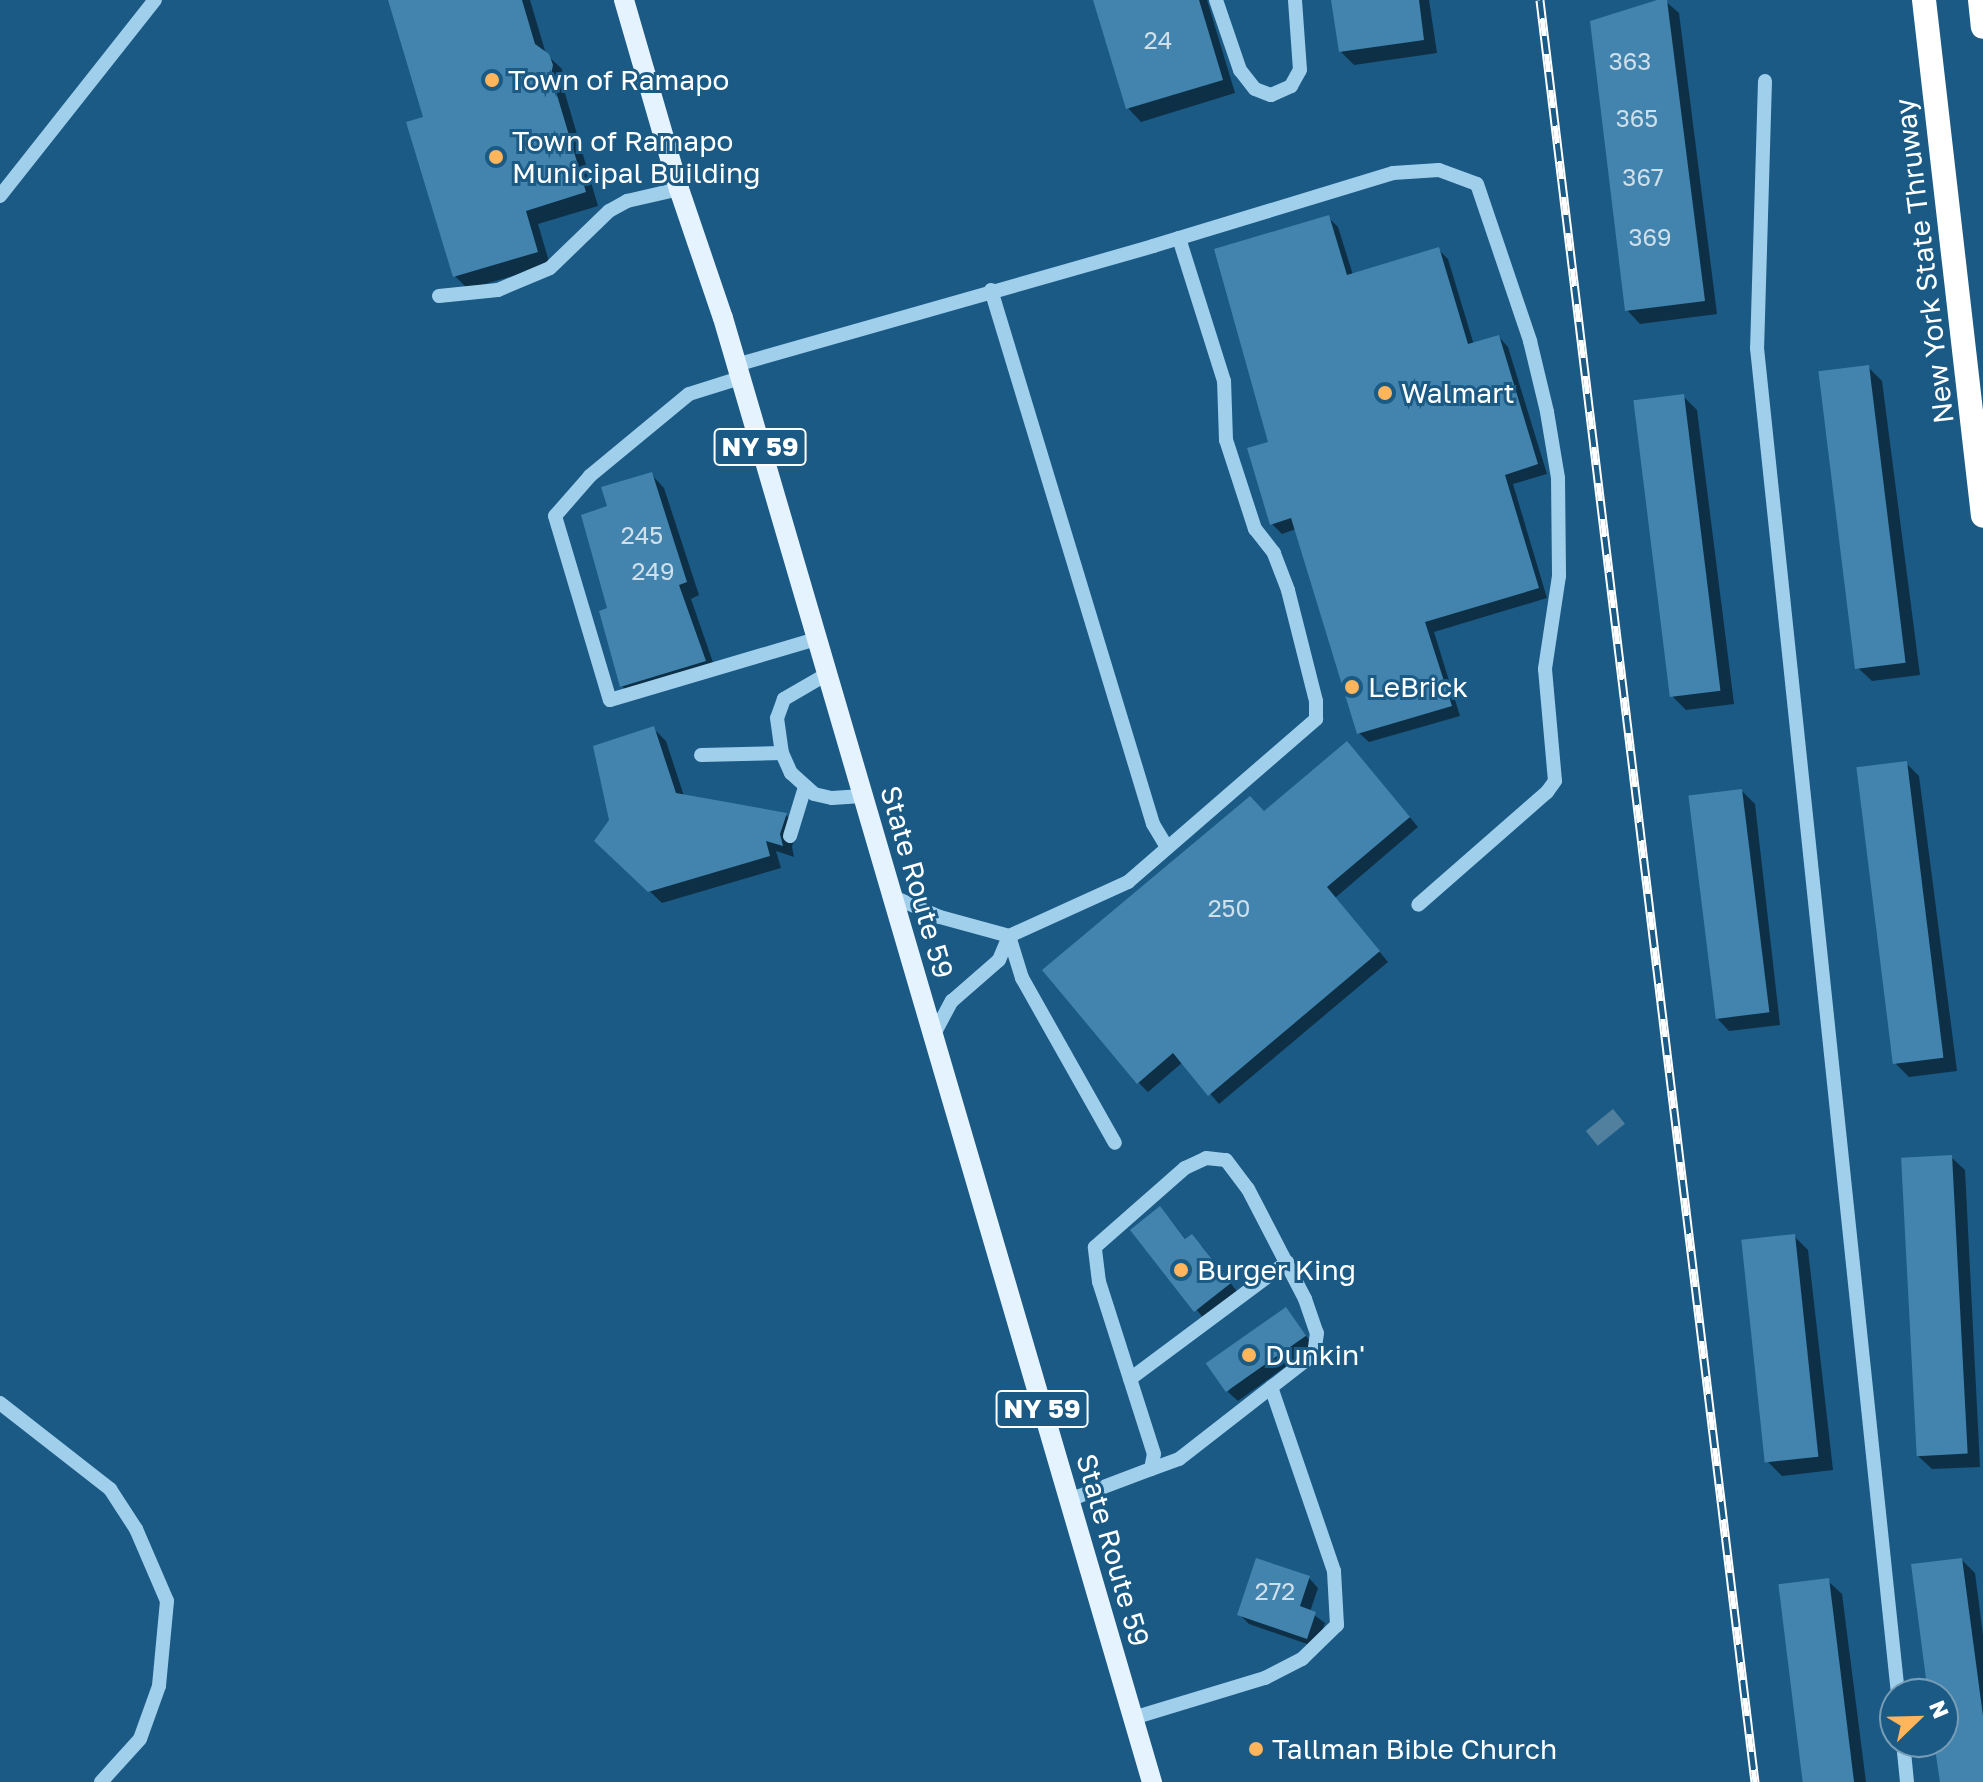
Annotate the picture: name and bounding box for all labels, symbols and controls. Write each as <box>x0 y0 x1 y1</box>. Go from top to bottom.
house number: 24 <box>1144 26 1172 54</box>
house number: 363 <box>1609 47 1651 75</box>
place label: Town of Ramapo <box>508 63 729 97</box>
marker: Town of Ramapo <box>483 71 501 89</box>
street label: New York State Thruway <box>1887 97 1961 425</box>
house number: 365 <box>1616 104 1658 132</box>
place label: Town of Ramapo Municipal Building <box>512 124 761 190</box>
marker: Town of Ramapo Municipal Building <box>487 148 505 166</box>
house number: 367 <box>1622 163 1664 191</box>
house number: 369 <box>1628 223 1672 251</box>
place label: Walmart <box>1401 376 1515 410</box>
marker: Walmart <box>1376 384 1394 402</box>
road number: NY 59 <box>712 425 808 469</box>
house number: 245 <box>621 521 663 549</box>
house number: 249 <box>631 557 675 585</box>
place label: LeBrick <box>1368 670 1468 704</box>
marker: LeBrick <box>1343 678 1361 696</box>
street label: State Route 59 <box>873 782 961 982</box>
house number: 250 <box>1208 894 1250 922</box>
place label: Burger King <box>1197 1253 1356 1287</box>
marker: Burger King <box>1172 1261 1190 1279</box>
place label: Dunkin' <box>1265 1338 1365 1372</box>
marker: Dunkin' <box>1240 1346 1258 1364</box>
road number: NY 59 <box>994 1387 1090 1431</box>
street label: State Route 59 <box>1069 1450 1157 1650</box>
house number: 272 <box>1255 1577 1295 1605</box>
north arrow <box>1879 1678 1959 1758</box>
text: N <box>1924 1696 1955 1722</box>
place label: Tallman Bible Church <box>1272 1732 1557 1766</box>
marker: Tallman Bible Church <box>1247 1740 1265 1758</box>

